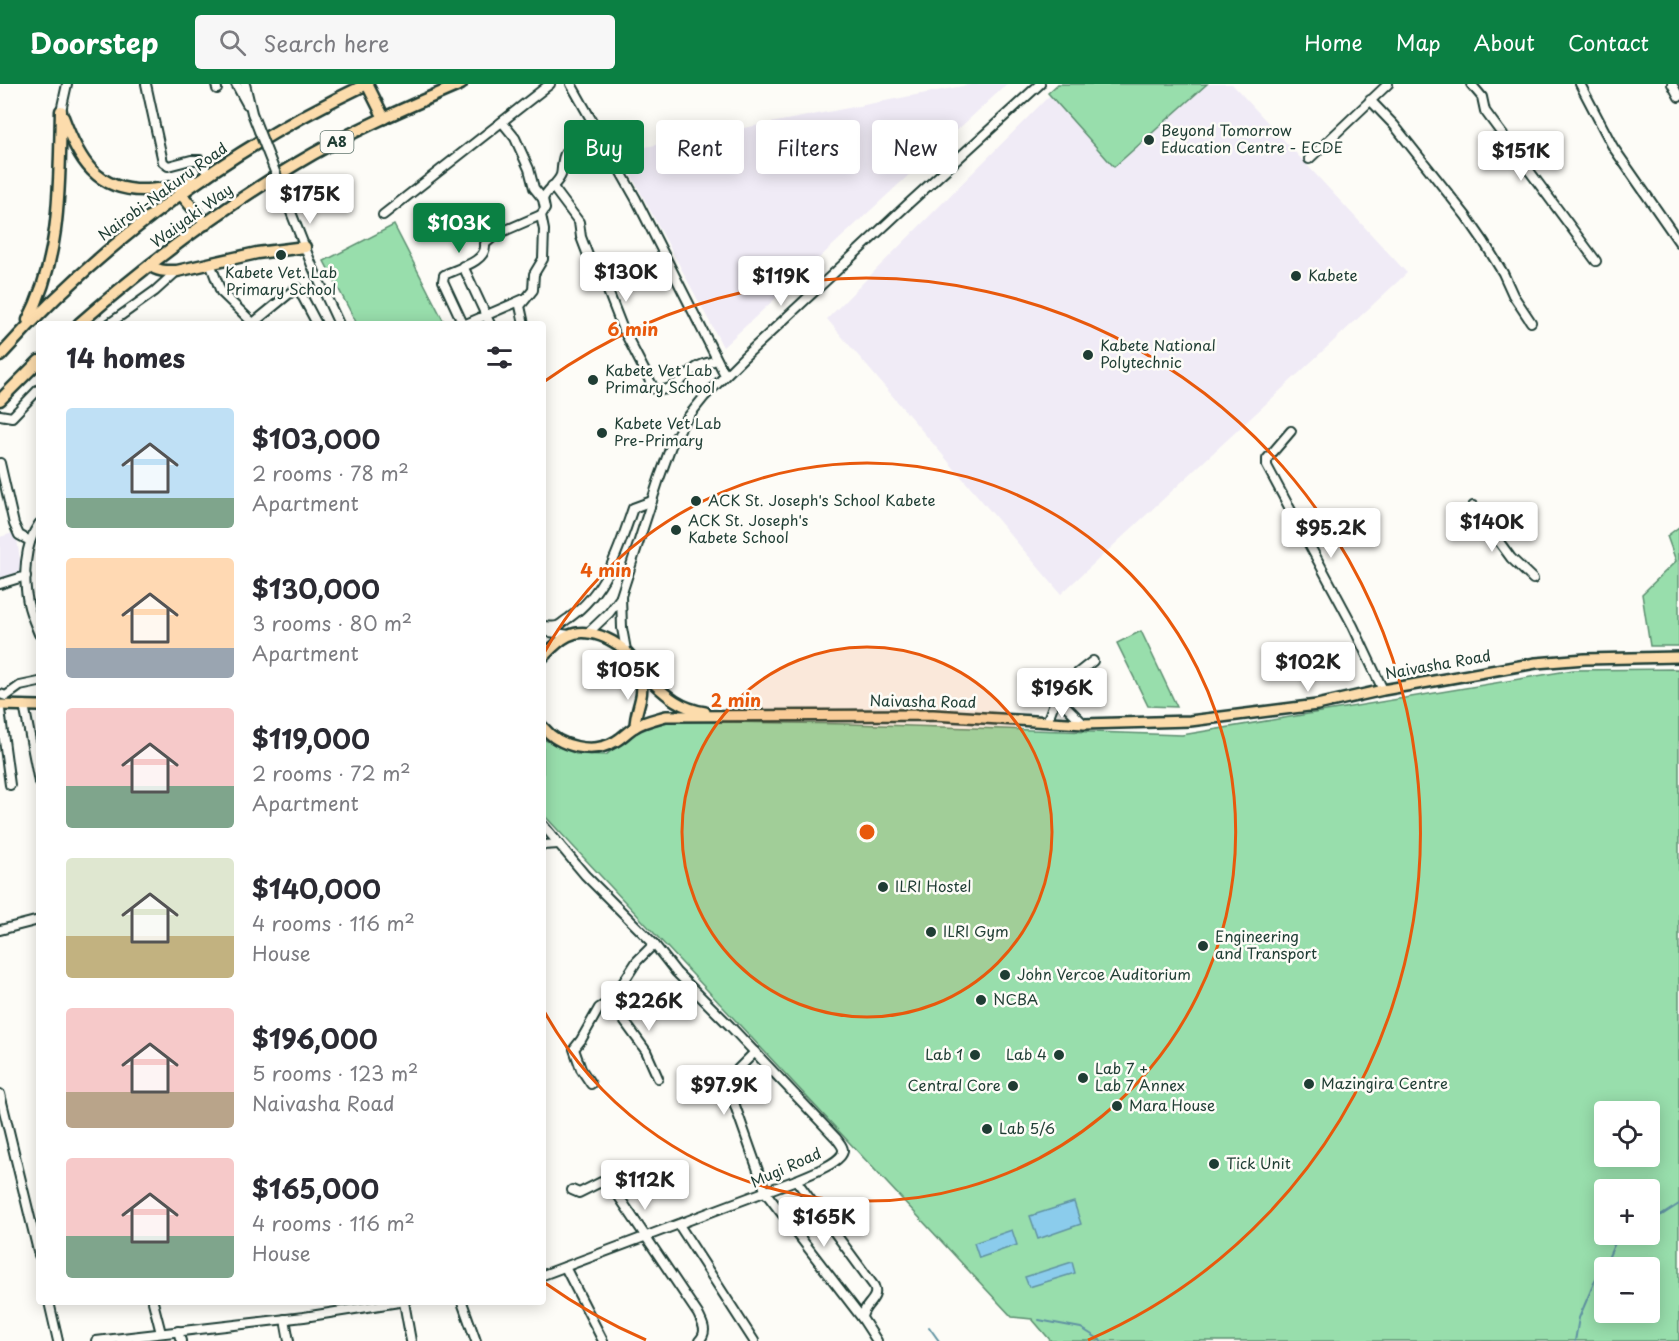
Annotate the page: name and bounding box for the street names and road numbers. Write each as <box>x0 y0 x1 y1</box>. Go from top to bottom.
road number: A8 <box>320 131 354 153</box>
street label: Nairobi-Nakuru Road <box>93 136 231 246</box>
street label: Waiyaki Way <box>145 177 237 253</box>
street label: Naivasha Road <box>1383 643 1492 684</box>
street label: Naivasha Road <box>869 688 977 713</box>
street label: Mugi Road <box>746 1141 824 1192</box>

